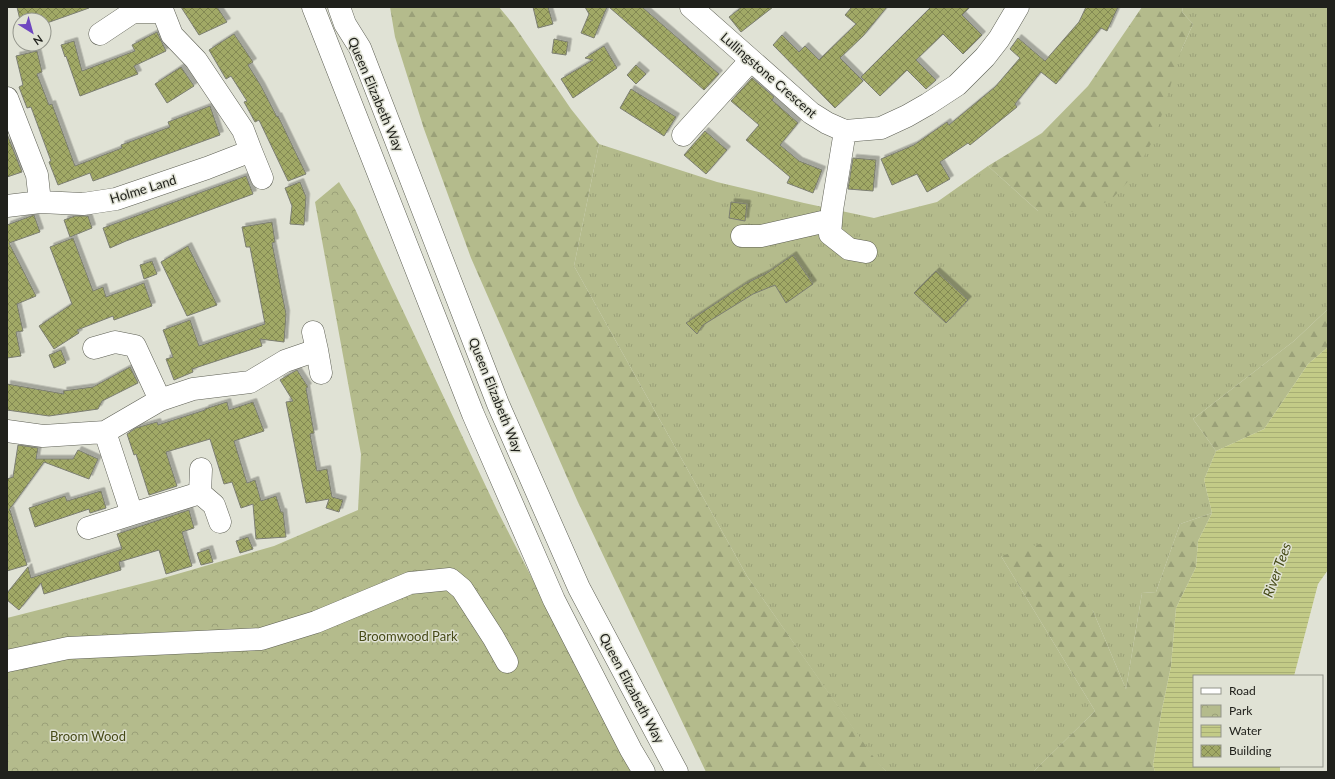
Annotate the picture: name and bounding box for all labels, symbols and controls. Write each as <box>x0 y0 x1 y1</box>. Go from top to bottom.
north arrow <box>12 12 52 52</box>
street label: Lullingstone Crescent <box>718 29 821 121</box>
text: N <box>31 33 46 48</box>
street label: Queen Elizabeth Way <box>345 34 407 154</box>
street label: Holme Land <box>108 171 178 207</box>
street label: Queen Elizabeth Way <box>466 335 527 455</box>
water label: River Tees <box>1259 540 1294 600</box>
park label: Broomwood Park <box>359 628 458 644</box>
street label: Queen Elizabeth Way <box>596 630 668 746</box>
legend <box>1193 675 1323 767</box>
text: Road <box>1229 683 1256 698</box>
text: Park <box>1229 703 1253 718</box>
text: Water <box>1229 723 1262 738</box>
park label: Broom Wood <box>50 728 126 744</box>
text: Building <box>1229 743 1272 758</box>

